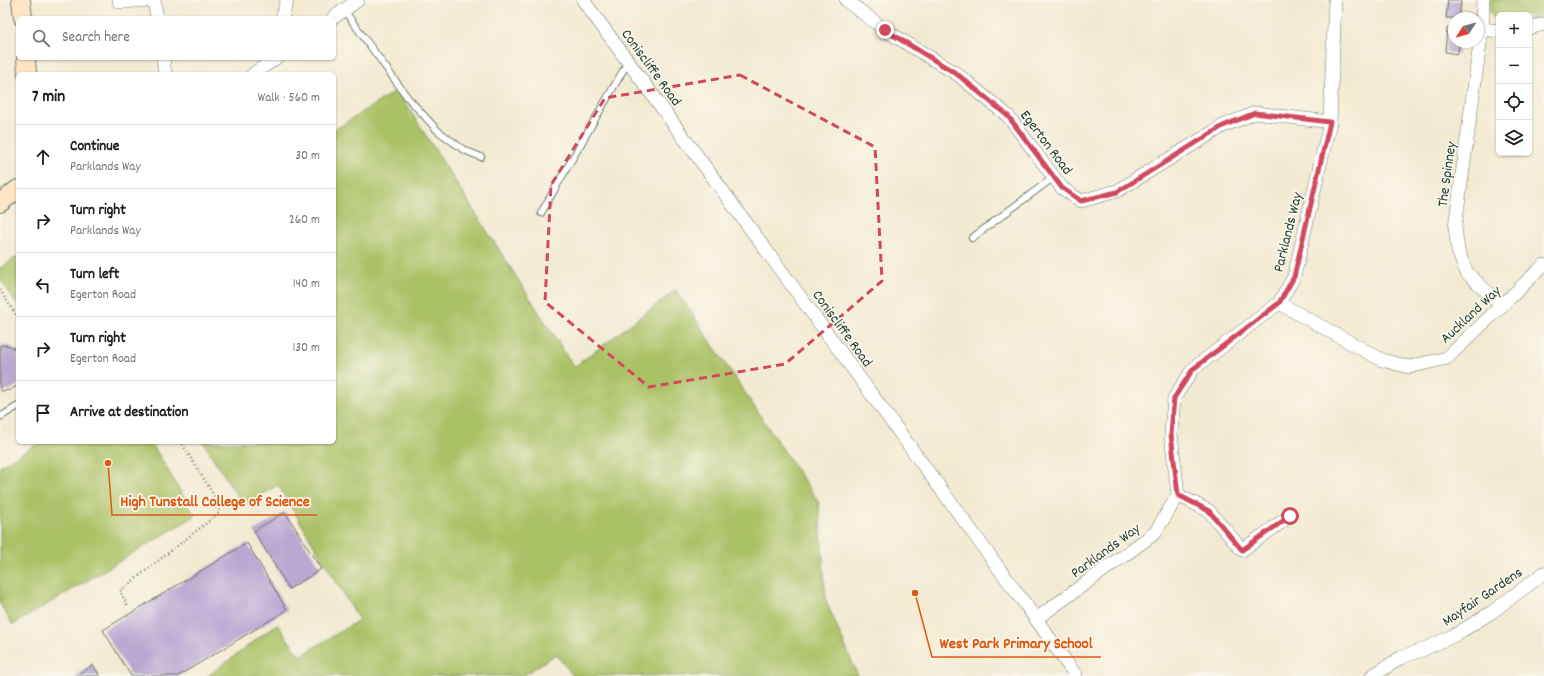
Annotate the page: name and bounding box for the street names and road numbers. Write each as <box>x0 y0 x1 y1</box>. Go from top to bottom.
street label: Coniscliffe Road <box>615 25 686 111</box>
street label: Egerton Road <box>1014 106 1077 180</box>
street label: The Spinney <box>1433 139 1464 208</box>
street label: Parklands Way <box>1268 189 1310 275</box>
street label: Auckland Way <box>1436 281 1508 350</box>
street label: Coniscliffe Road <box>806 286 877 372</box>
street label: Parklands Way <box>1067 518 1146 585</box>
street label: Mayfair Gardens <box>1438 563 1528 633</box>

